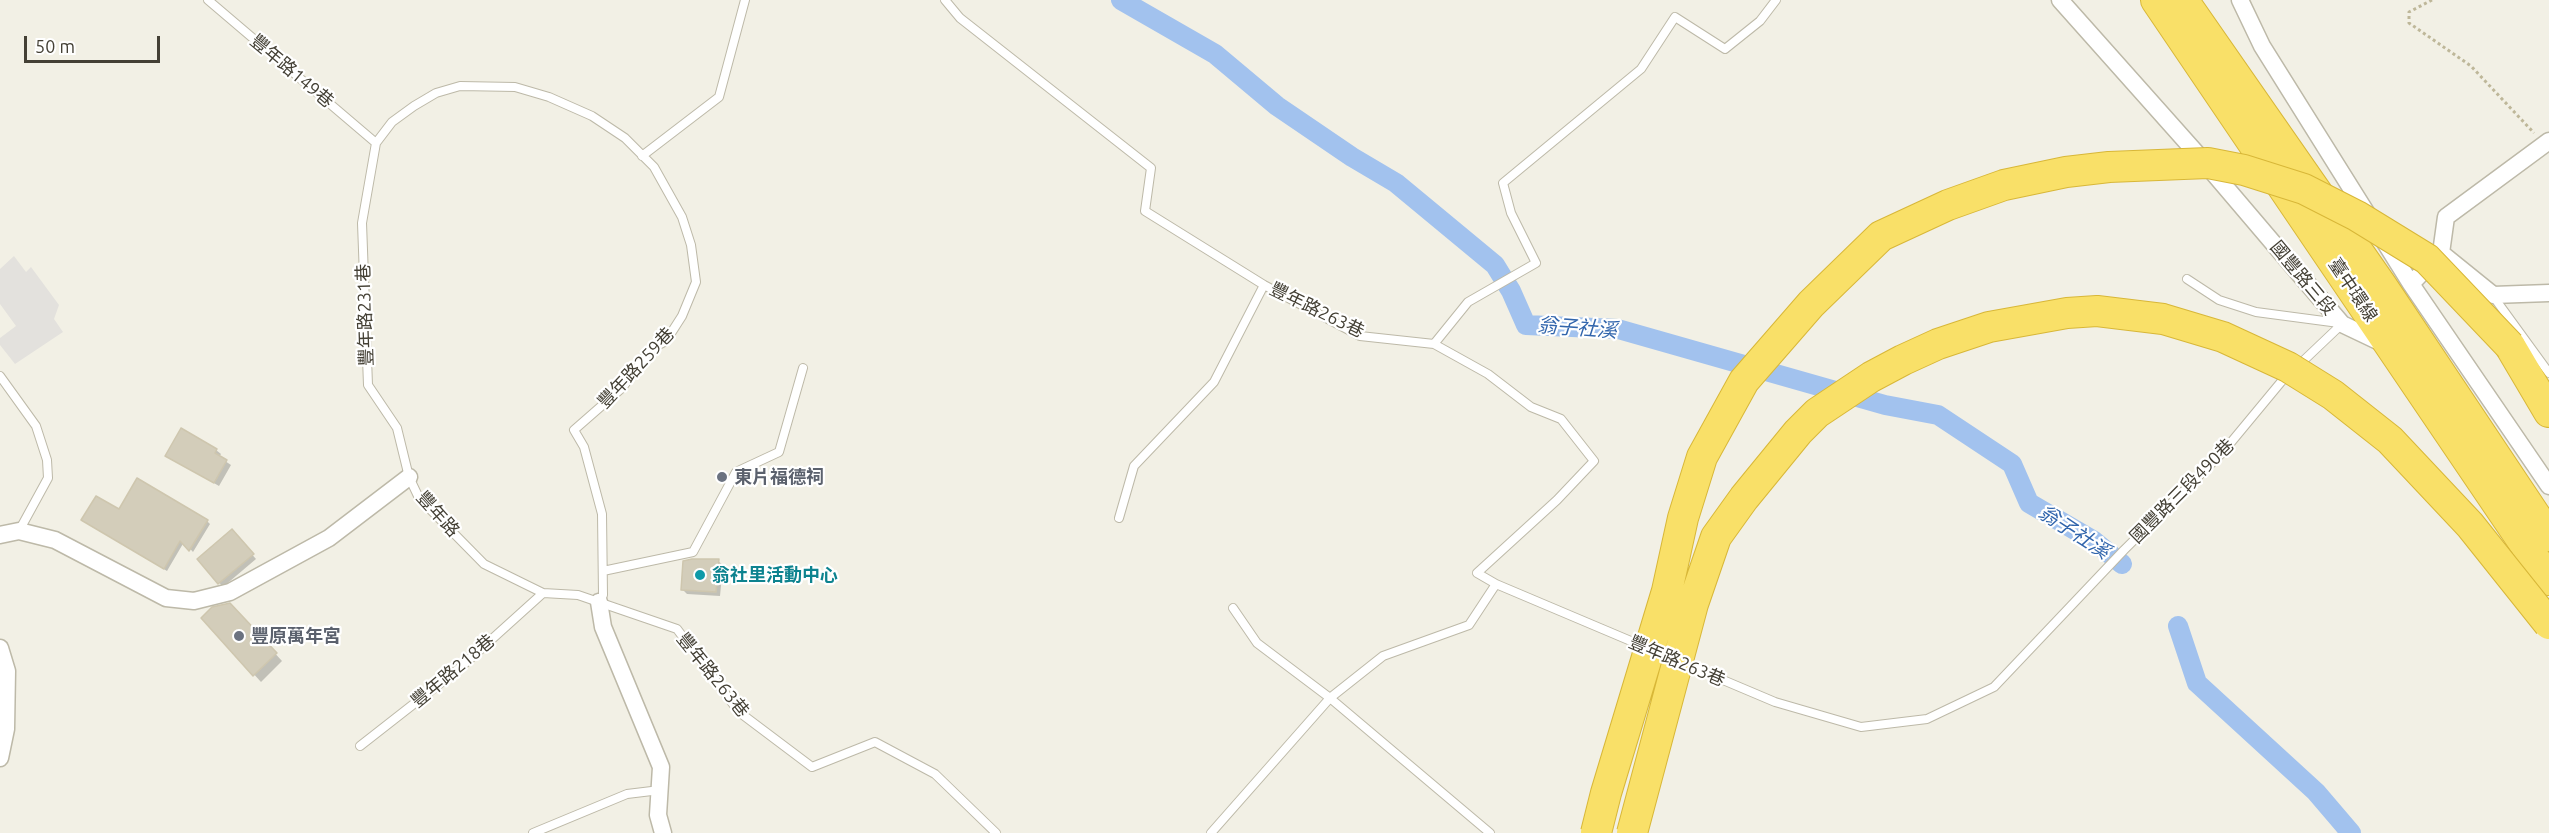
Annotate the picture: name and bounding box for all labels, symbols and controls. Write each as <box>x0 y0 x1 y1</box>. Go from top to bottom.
scale bar <box>27 24 164 62</box>
street label: 豐年路149巷 <box>246 30 338 112</box>
text: 50 m <box>35 36 75 56</box>
street label: 國豐路三段 <box>2266 237 2340 319</box>
street label: 臺中環線 <box>2324 254 2382 326</box>
street label: 豐年路231巷 <box>352 263 378 367</box>
street label: 豐年路263巷 <box>1266 278 1368 342</box>
water label: 翁子社溪 <box>1536 313 1618 343</box>
street label: 豐年路259巷 <box>593 323 679 413</box>
street label: 國豐路三段490巷 <box>2125 434 2239 548</box>
place label: 東片福德祠 <box>734 466 824 488</box>
marker: 東片福德祠 <box>715 470 729 484</box>
street label: 豐年路 <box>412 487 464 541</box>
water label: 翁子社溪 <box>2034 500 2114 564</box>
place label: 翁社里活動中心 <box>712 564 838 586</box>
marker: 翁社里活動中心 <box>693 568 707 582</box>
place label: 豐原萬年宮 <box>251 625 341 647</box>
street label: 豐年路263巷 <box>672 628 754 722</box>
marker: 豐原萬年宮 <box>232 629 246 643</box>
street label: 豐年路218巷 <box>407 630 499 712</box>
street label: 豐年路263巷 <box>1626 631 1728 691</box>

